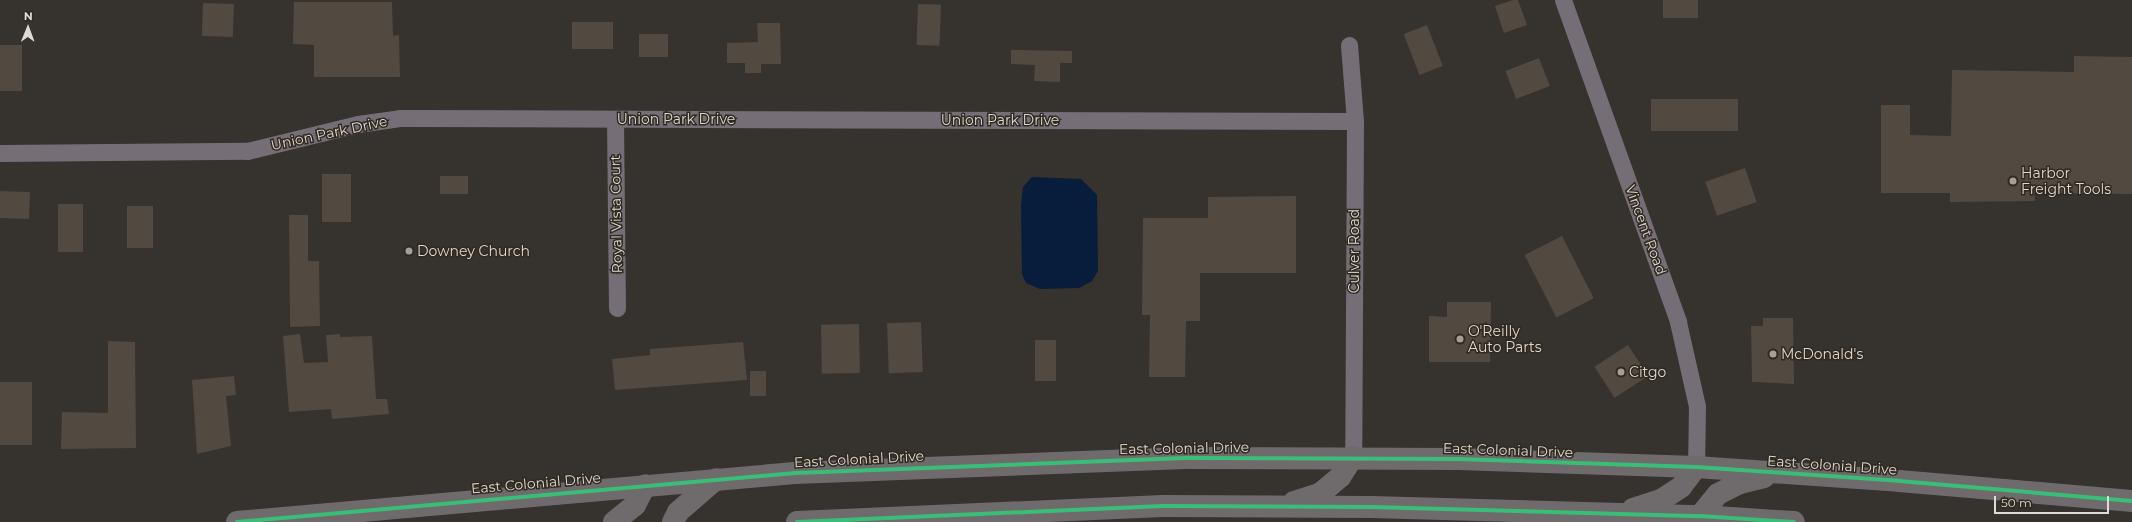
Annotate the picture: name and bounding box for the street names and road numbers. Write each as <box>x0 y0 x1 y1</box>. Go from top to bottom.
street label: Union Park Drive <box>617 111 735 127</box>
street label: Union Park Drive <box>269 112 389 154</box>
street label: Union Park Drive <box>941 112 1059 128</box>
street label: Royal Vista Court <box>607 155 625 273</box>
street label: Vincent Road <box>1622 183 1670 277</box>
street label: Culver Road <box>1346 209 1362 293</box>
street label: East Colonial Drive <box>1119 438 1249 458</box>
street label: East Colonial Drive <box>1443 439 1573 461</box>
street label: East Colonial Drive <box>794 447 924 471</box>
street label: East Colonial Drive <box>1766 452 1898 478</box>
street label: East Colonial Drive <box>470 469 602 497</box>

